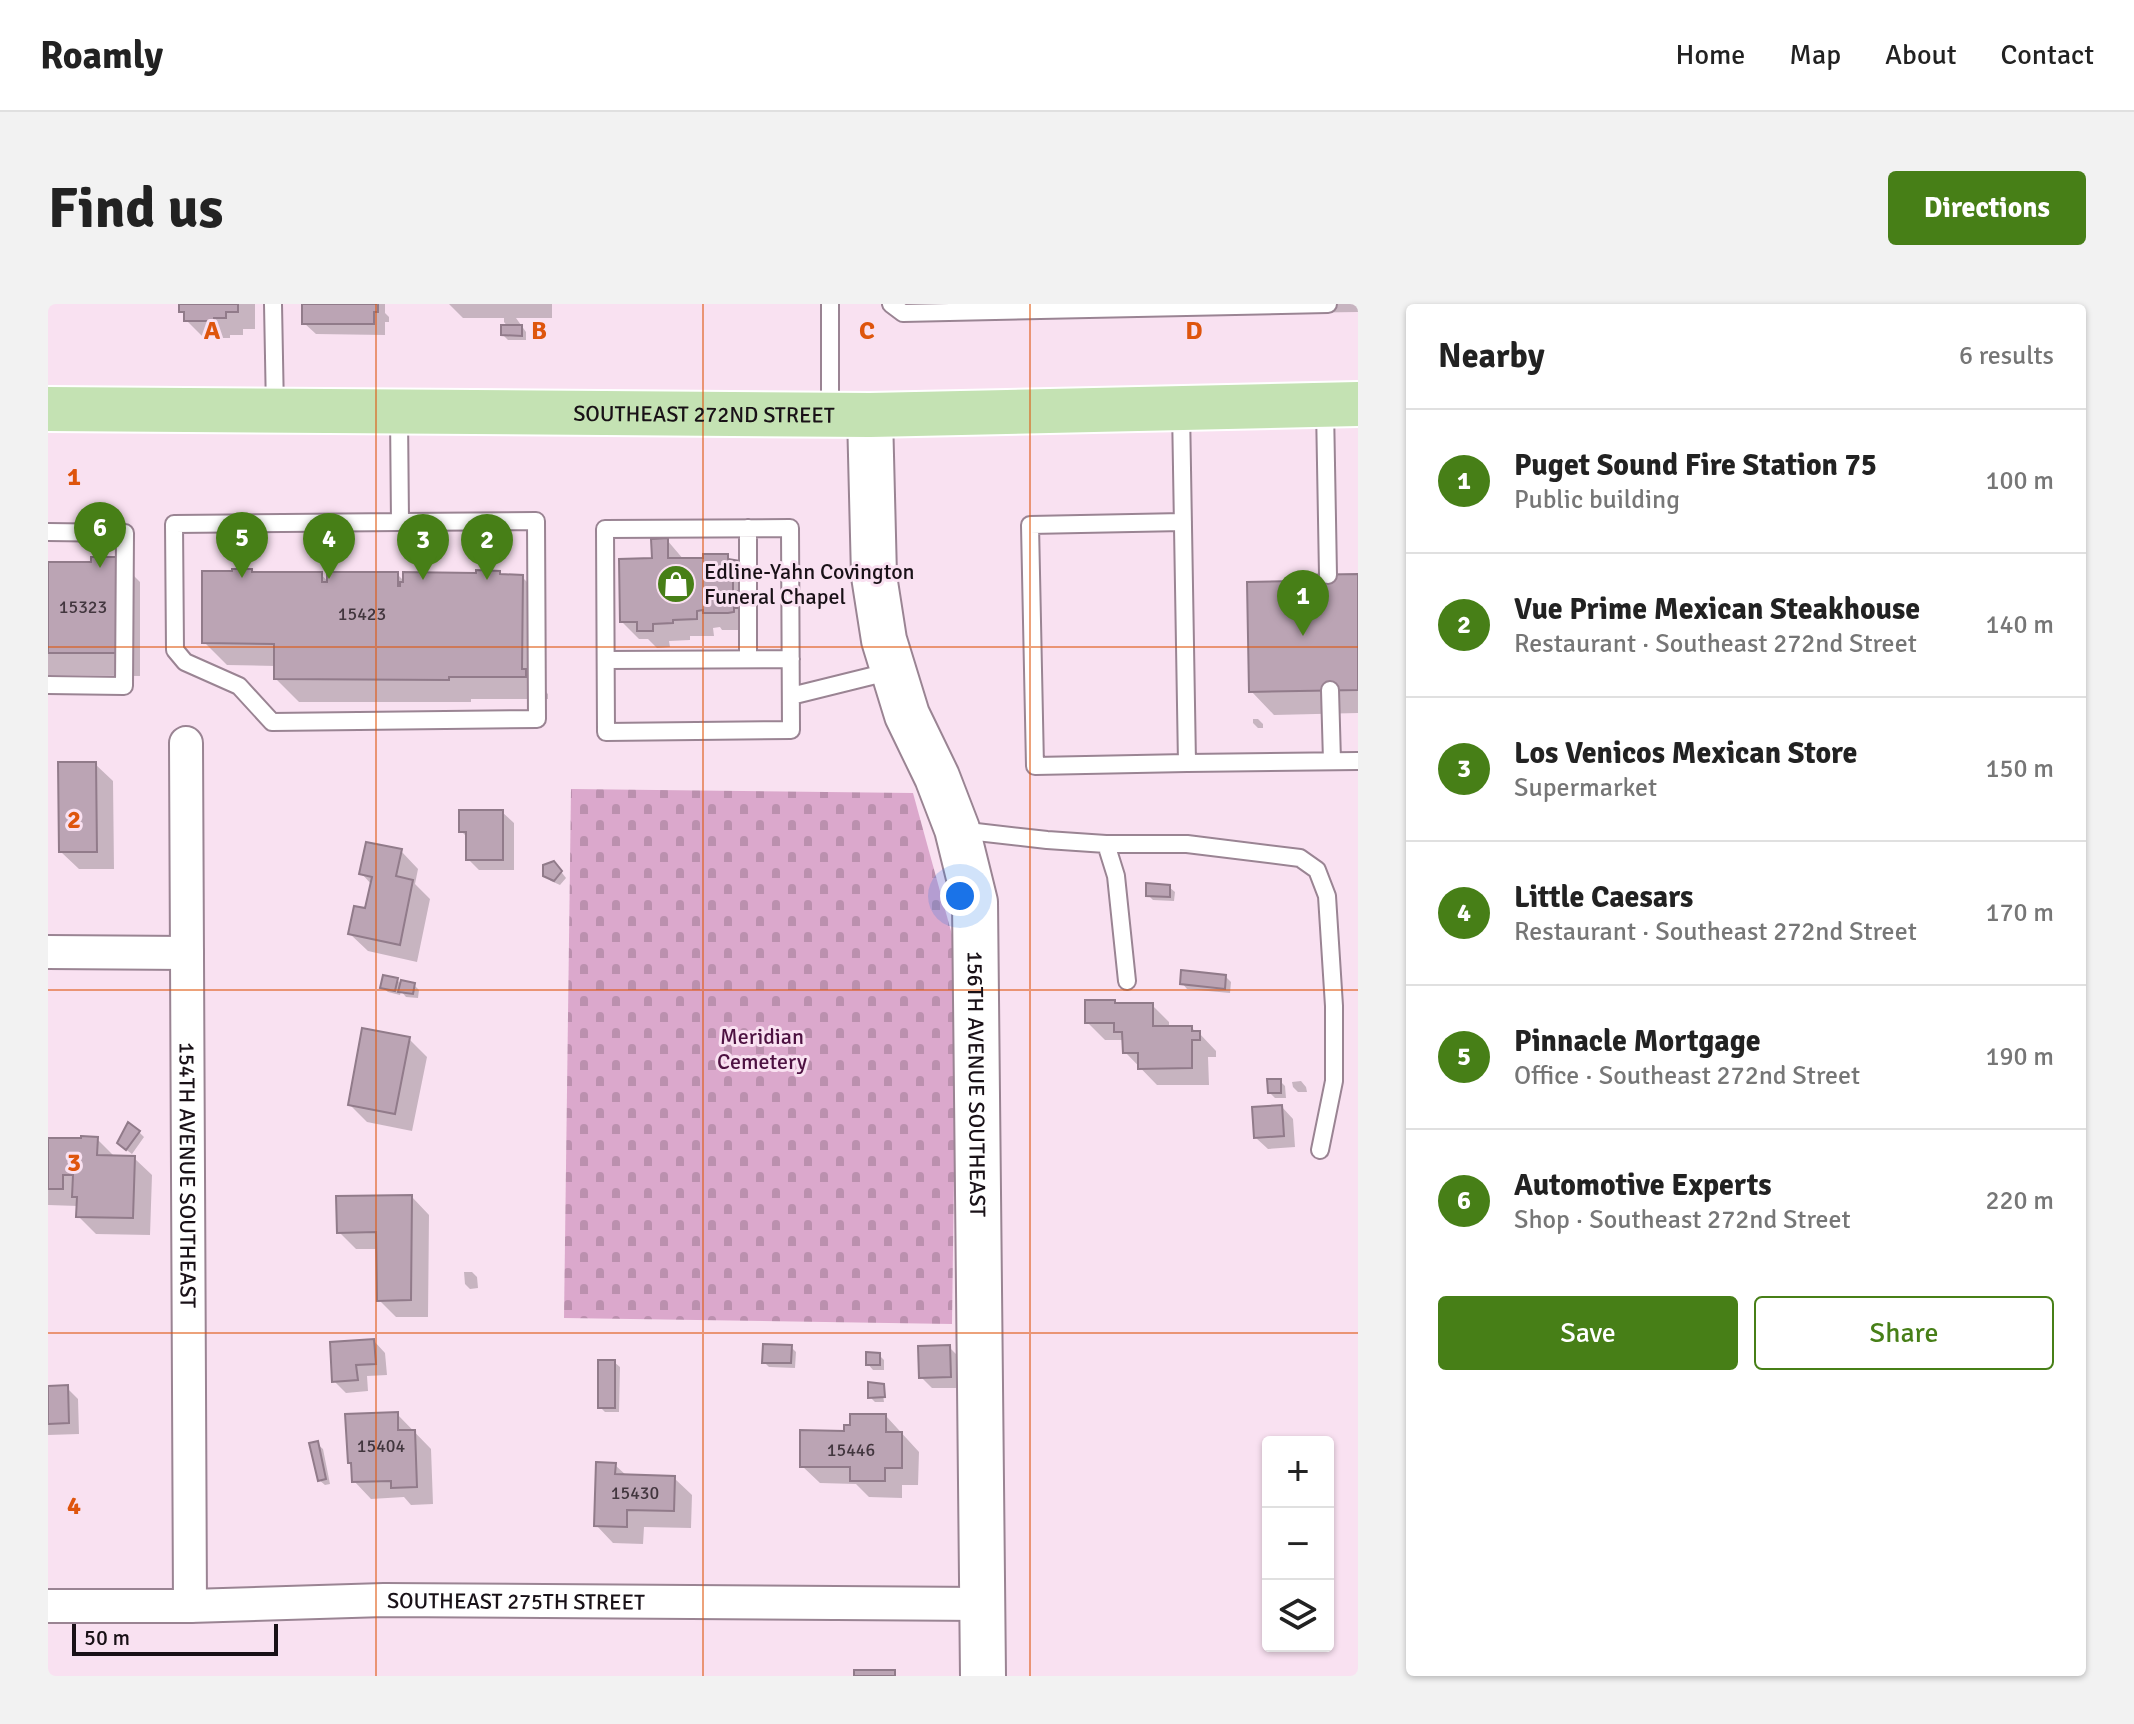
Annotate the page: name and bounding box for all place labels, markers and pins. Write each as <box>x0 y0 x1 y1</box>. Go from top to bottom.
pin: 6 <box>74 502 126 568</box>
pin: 5 <box>216 512 268 578</box>
pin: 4 <box>303 513 355 579</box>
pin: 3 <box>397 514 449 580</box>
pin: 2 <box>461 514 513 580</box>
place label: Edline-Yahn Covington Funeral Chapel <box>704 558 915 610</box>
shop icon: Edline-Yahn Covington Funeral Chapel <box>655 563 697 605</box>
pin: 1 <box>1277 570 1329 636</box>

